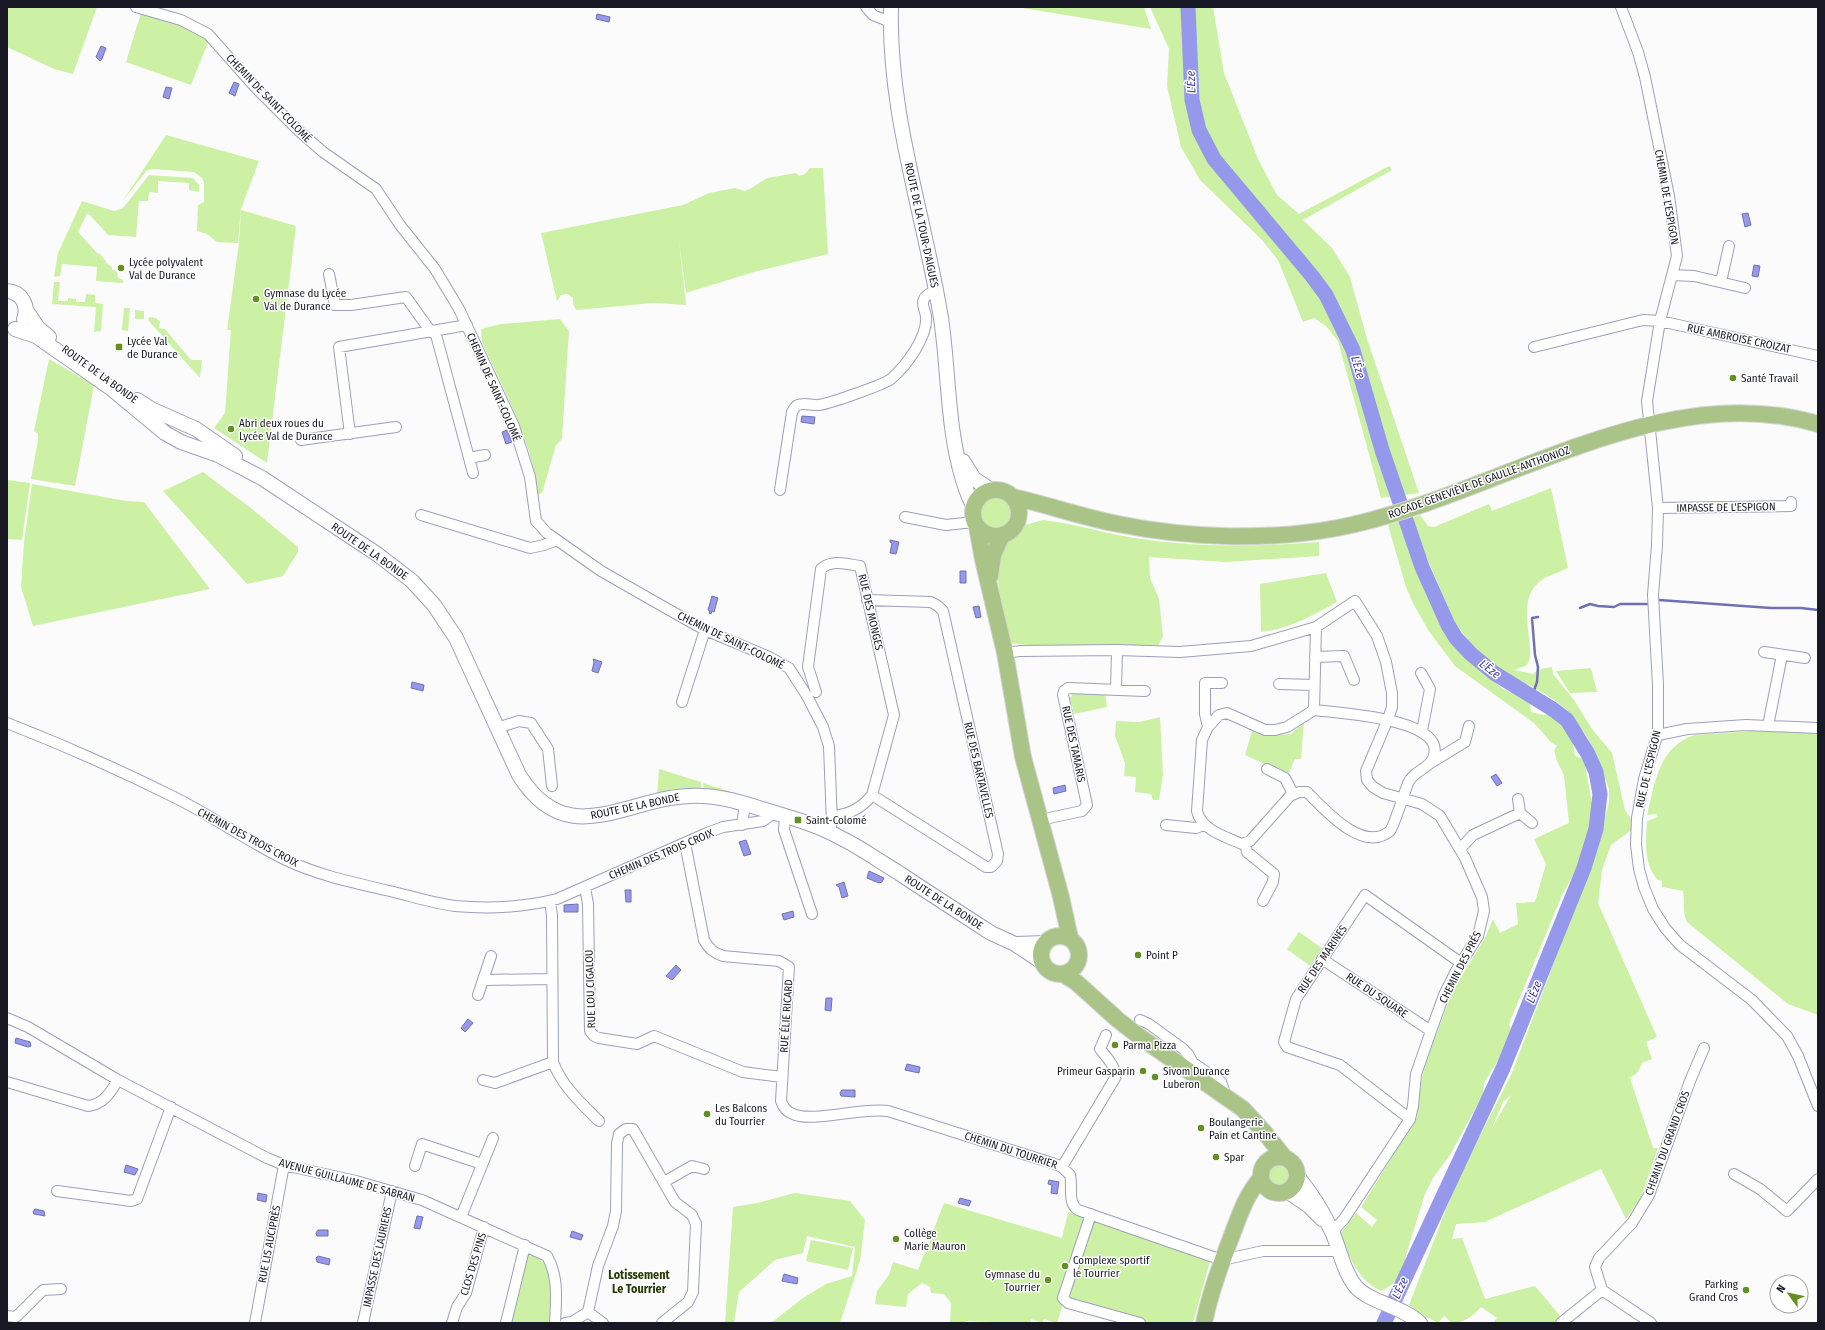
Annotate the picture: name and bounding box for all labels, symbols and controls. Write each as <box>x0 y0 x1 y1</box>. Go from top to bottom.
street label: CHEMIN DE SAINT-COLOMÉ <box>223 51 315 145</box>
water label: L'Èze <box>1183 70 1198 94</box>
street label: CHEMIN DE L'ESPIGON <box>1652 148 1681 246</box>
street label: ROUTE DE LA TOUR-D'AIGUES <box>902 161 941 289</box>
place label: Lycée polyvalent Val de Durance <box>129 256 203 282</box>
marker: Lycée polyvalent Val de Durance <box>116 263 126 273</box>
place label: Gymnase du Lycée Val de Durance <box>264 287 346 313</box>
marker: Gymnase du Lycée Val de Durance <box>251 294 261 304</box>
street label: RUE AMBROISE CROIZAT <box>1686 321 1793 356</box>
street label: CHEMIN DE SAINT-COLOMÉ <box>464 331 524 443</box>
place label: Lycée Val de Durance <box>127 335 178 361</box>
marker: Lycée Val de Durance <box>114 342 124 352</box>
street label: ROUTE DE LA BONDE <box>59 343 140 406</box>
water label: L'Èze <box>1348 354 1369 380</box>
place label: Santé Travail <box>1741 372 1798 385</box>
marker: Santé Travail <box>1728 373 1738 383</box>
place label: Abri deux roues du Lycée Val de Durance <box>239 417 333 443</box>
marker: Abri deux roues du Lycée Val de Durance <box>226 424 236 434</box>
street label: ROCADE GENEVIÈVE DE GAULLE-ANTHONIOZ <box>1386 443 1572 521</box>
street label: IMPASSE DE L'ESPIGON <box>1676 500 1776 515</box>
street label: ROUTE DE LA BONDE <box>329 520 411 583</box>
street label: RUE DES MONGES <box>855 573 886 652</box>
street label: CHEMIN DE SAINT-COLOMÉ <box>675 608 787 672</box>
water label: L'Èze <box>1477 656 1504 682</box>
street label: RUE DES TAMARIS <box>1059 705 1088 784</box>
street label: RUE DES BARTAVELLES <box>961 721 996 820</box>
street label: RUE DE L'ESPIGON <box>1633 729 1664 809</box>
street label: ROUTE DE LA BONDE <box>589 791 681 822</box>
street label: CHEMIN DES TROIS CROIX <box>195 805 301 870</box>
place label: Saint-Colomé <box>806 814 866 827</box>
marker: Saint-Colomé <box>793 815 803 825</box>
street label: CHEMIN DES TROIS CROIX <box>607 826 716 882</box>
street label: ROUTE DE LA BONDE <box>902 872 985 933</box>
street label: RUE DES MARINES <box>1295 922 1350 996</box>
street label: CHEMIN DES PRÉS <box>1436 928 1484 1005</box>
street label: RUE LOU CIGALOU <box>583 949 598 1029</box>
place label: Point P <box>1146 949 1178 962</box>
marker: Point P <box>1133 950 1143 960</box>
street label: RUE DU SQUARE <box>1344 970 1410 1021</box>
water label: L'Èze <box>1522 978 1545 1005</box>
street label: RUE ÉLIE RICARD <box>776 979 796 1053</box>
place label: Parma Pizza <box>1123 1039 1176 1052</box>
marker: Parma Pizza <box>1110 1040 1120 1050</box>
place label: Primeur Gasparin <box>1057 1065 1135 1078</box>
place label: Sivom Durance Luberon <box>1163 1065 1230 1091</box>
marker: Primeur Gasparin <box>1138 1066 1148 1076</box>
marker: Sivom Durance Luberon <box>1150 1072 1160 1082</box>
street label: CHEMIN DU GRAND CROS <box>1642 1089 1693 1197</box>
place label: Les Balcons du Tourrier <box>715 1102 768 1128</box>
marker: Les Balcons du Tourrier <box>702 1109 712 1119</box>
place label: Boulangerie Pain et Cantine <box>1209 1116 1277 1142</box>
marker: Boulangerie Pain et Cantine <box>1196 1123 1206 1133</box>
street label: CHEMIN DU TOURRIER <box>963 1129 1059 1172</box>
place label: Spar <box>1224 1151 1245 1164</box>
marker: Spar <box>1211 1152 1221 1162</box>
street label: AVENUE GUILLAUME DE SABRAN <box>277 1156 416 1205</box>
street label: RUE LIS AUCIPRÈS <box>255 1203 283 1284</box>
street label: IMPASSE DES LAURIERS <box>361 1205 395 1308</box>
place label: Collège Marie Mauron <box>904 1227 966 1253</box>
street label: CLOS DES PINS <box>458 1231 489 1297</box>
marker: Collège Marie Mauron <box>891 1234 901 1244</box>
place label: Complexe sportif le Tourrier <box>1073 1254 1150 1280</box>
marker: Complexe sportif le Tourrier <box>1060 1261 1070 1271</box>
district label: Lotissement Le Tourrier <box>608 1268 670 1296</box>
place label: Gymnase du Tourrier <box>985 1268 1040 1294</box>
water label: L'Èze <box>1388 1274 1411 1301</box>
north arrow <box>1769 1274 1809 1314</box>
marker: Gymnase du Tourrier <box>1043 1275 1053 1285</box>
place label: Parking Grand Cros <box>1689 1278 1739 1304</box>
text: N <box>1774 1283 1788 1295</box>
marker: Parking Grand Cros <box>1741 1285 1751 1295</box>

